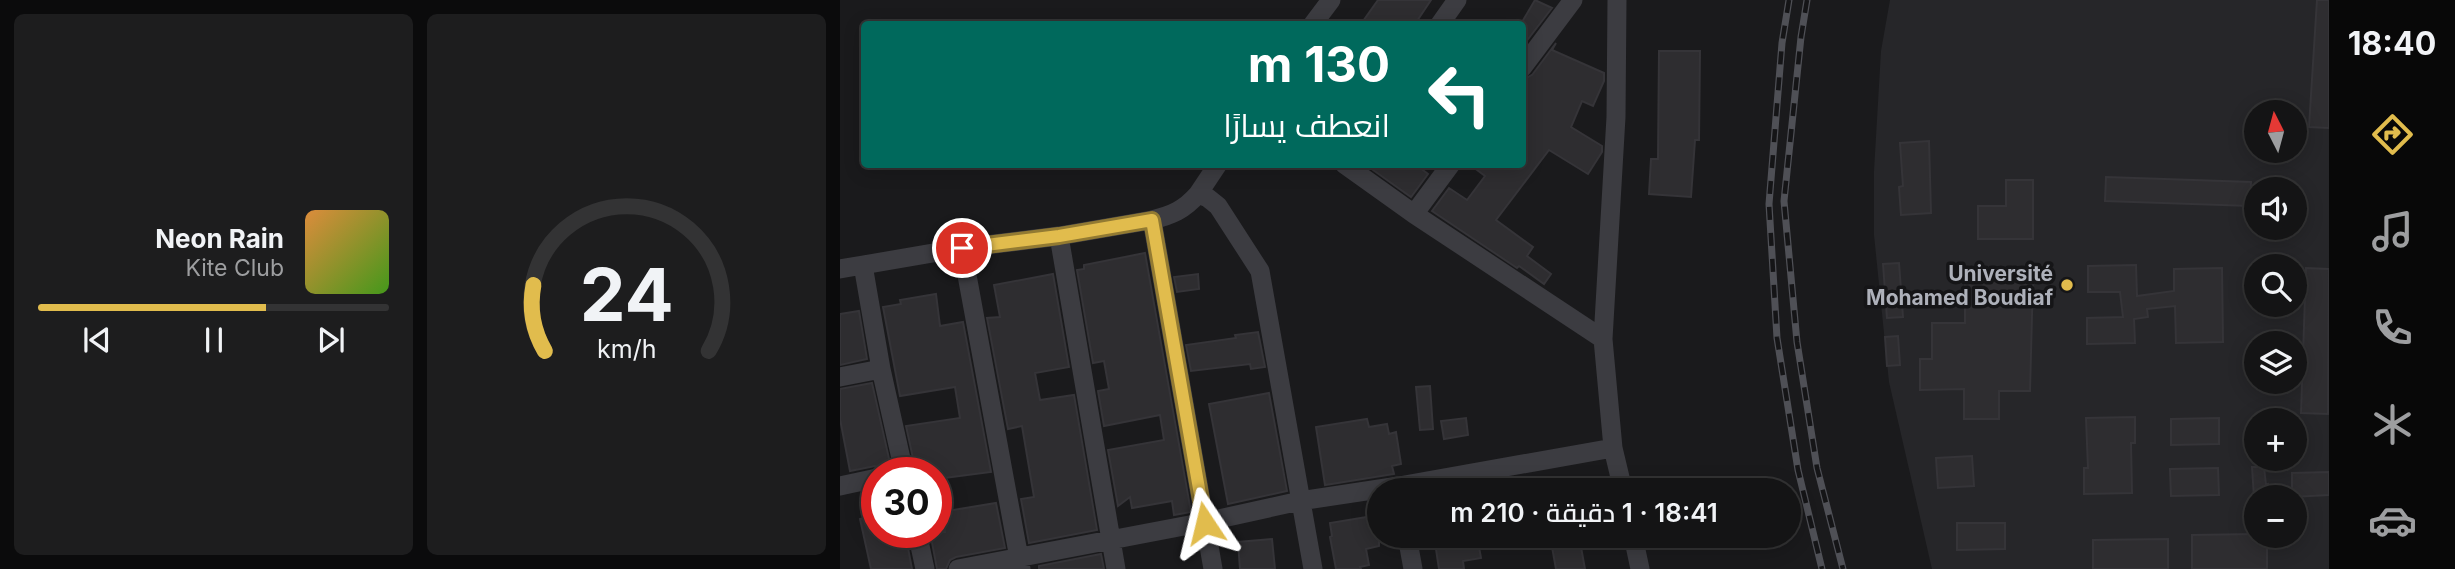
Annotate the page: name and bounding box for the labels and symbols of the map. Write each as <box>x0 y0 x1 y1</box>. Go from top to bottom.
north arrow <box>2244 100 2306 163</box>
pin <box>932 218 992 278</box>
place label: Université Mohamed Boudiaf <box>1866 261 2054 310</box>
marker: Université Mohamed Boudiaf <box>2059 277 2075 293</box>
speed limit sign: 30 <box>861 457 952 548</box>
position arrow <box>1168 486 1242 560</box>

